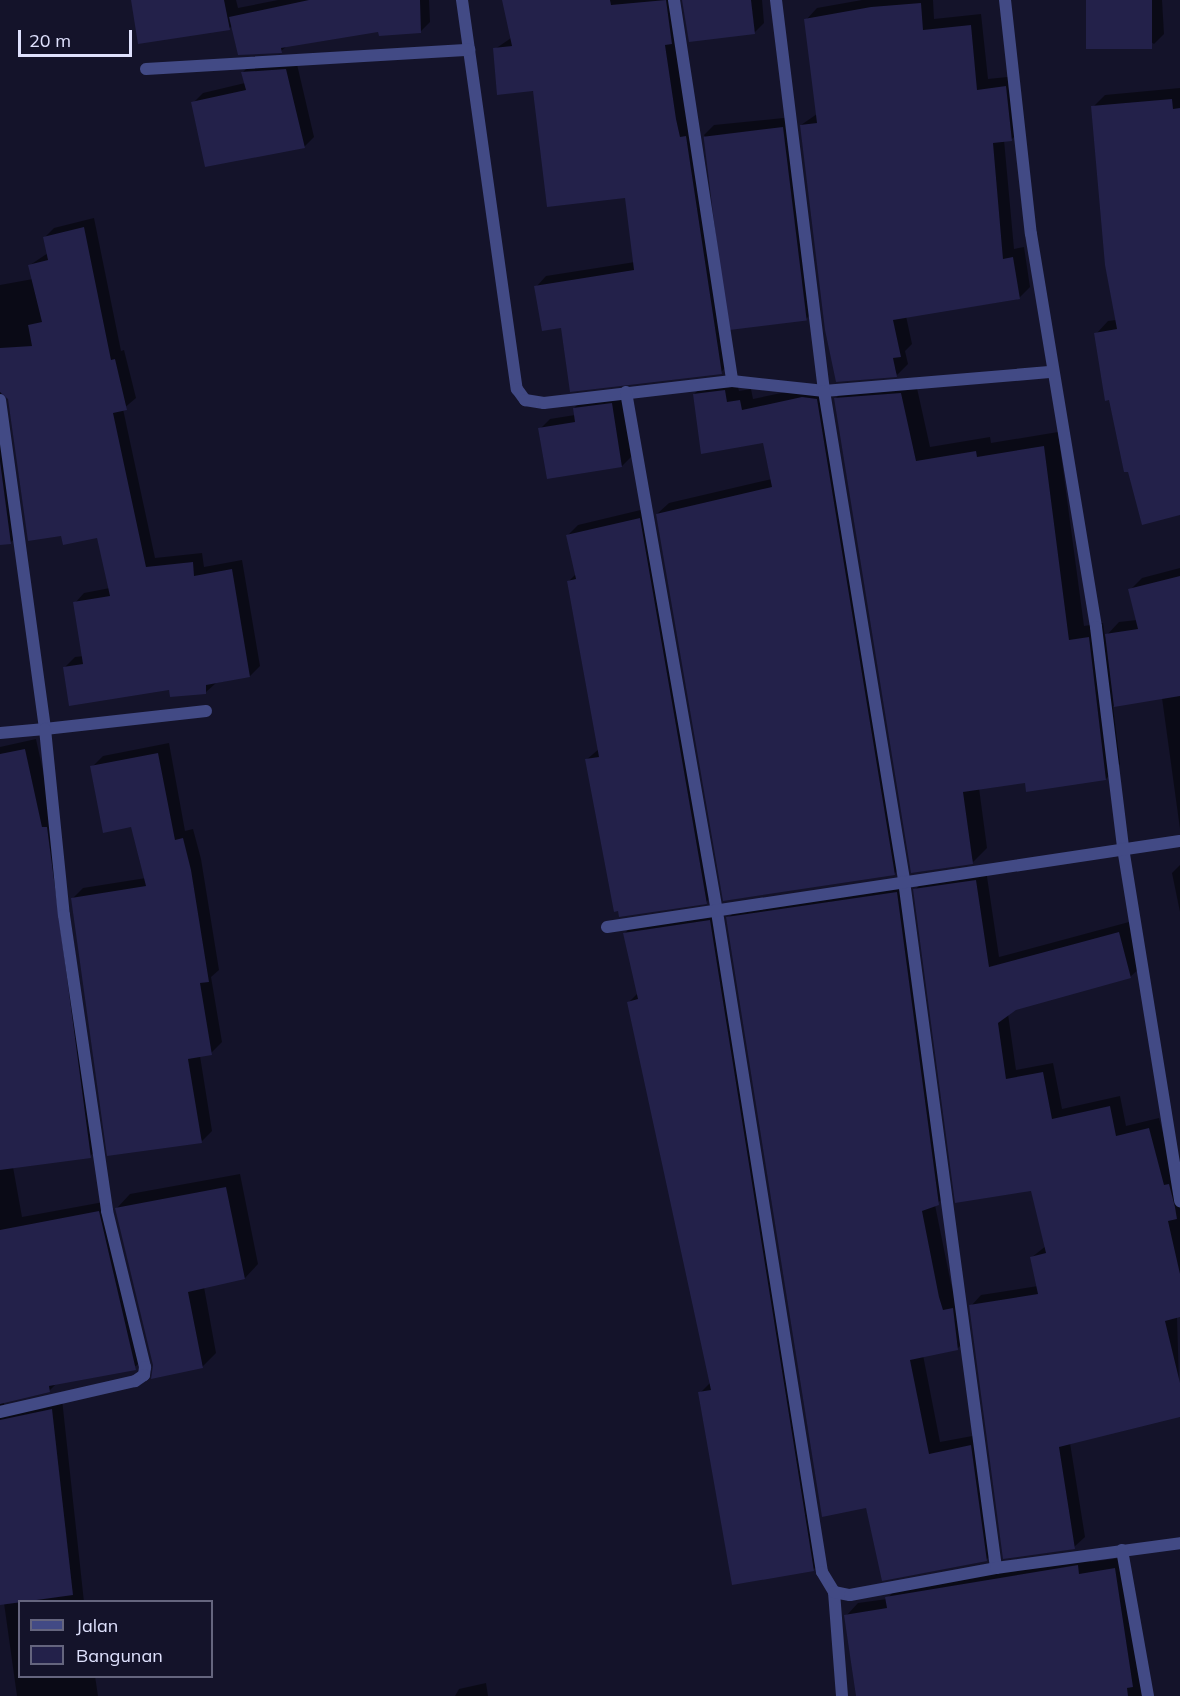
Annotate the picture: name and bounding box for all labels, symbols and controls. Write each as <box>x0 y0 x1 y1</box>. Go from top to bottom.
scale bar <box>21 18 135 56</box>
text: 20 m <box>29 29 71 52</box>
legend <box>18 1600 213 1678</box>
text: Jalan <box>76 1614 118 1637</box>
text: Bangunan <box>76 1644 163 1667</box>

